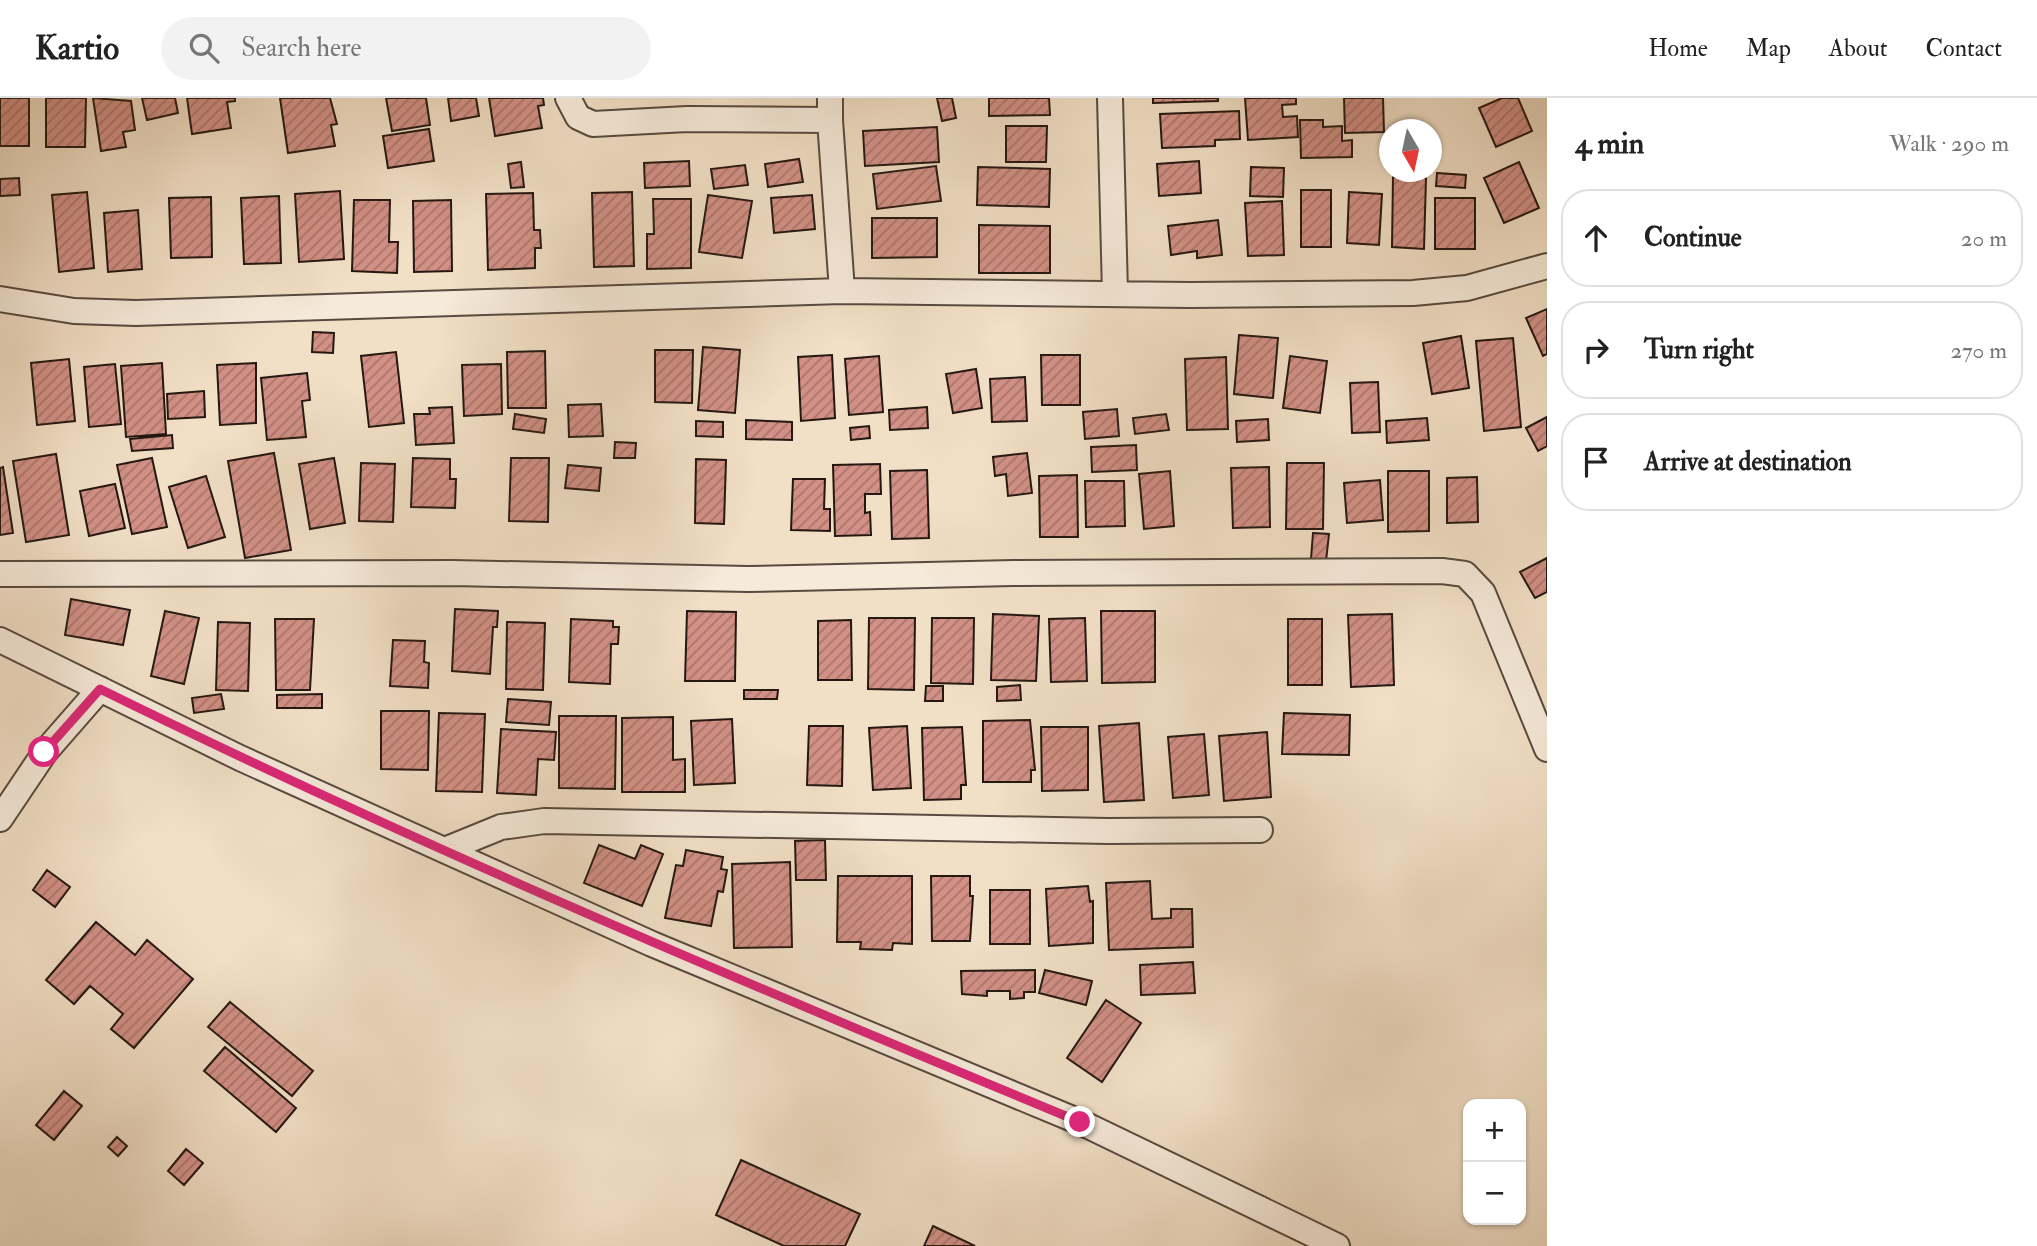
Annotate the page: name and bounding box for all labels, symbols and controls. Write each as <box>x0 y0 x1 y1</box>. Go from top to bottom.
search box <box>161 17 651 80</box>
text: Kartio <box>35 28 119 69</box>
icon: search <box>185 29 223 67</box>
text: Search here <box>241 32 361 64</box>
text: Home <box>1648 33 1708 64</box>
text: Map <box>1746 33 1791 64</box>
text: About <box>1829 33 1888 64</box>
text: Contact <box>1926 33 2002 64</box>
north arrow <box>1379 119 1442 182</box>
text: 4 min <box>1575 125 1644 162</box>
text: Walk · 290 m <box>1889 129 2009 158</box>
icon: ahead <box>1577 219 1615 257</box>
text: Continue <box>1644 222 1742 254</box>
text: 20 m <box>1961 224 2007 253</box>
icon: right <box>1577 331 1615 369</box>
text: Turn right <box>1644 334 1754 366</box>
text: 270 m <box>1950 336 2007 365</box>
icon: arrive <box>1577 443 1615 481</box>
text: Arrive at destination <box>1644 446 1852 478</box>
route start <box>28 736 59 767</box>
map controls <box>1463 1099 1526 1225</box>
button: + <box>1463 1099 1526 1162</box>
route end <box>1064 1106 1095 1137</box>
button: − <box>1463 1162 1526 1225</box>

